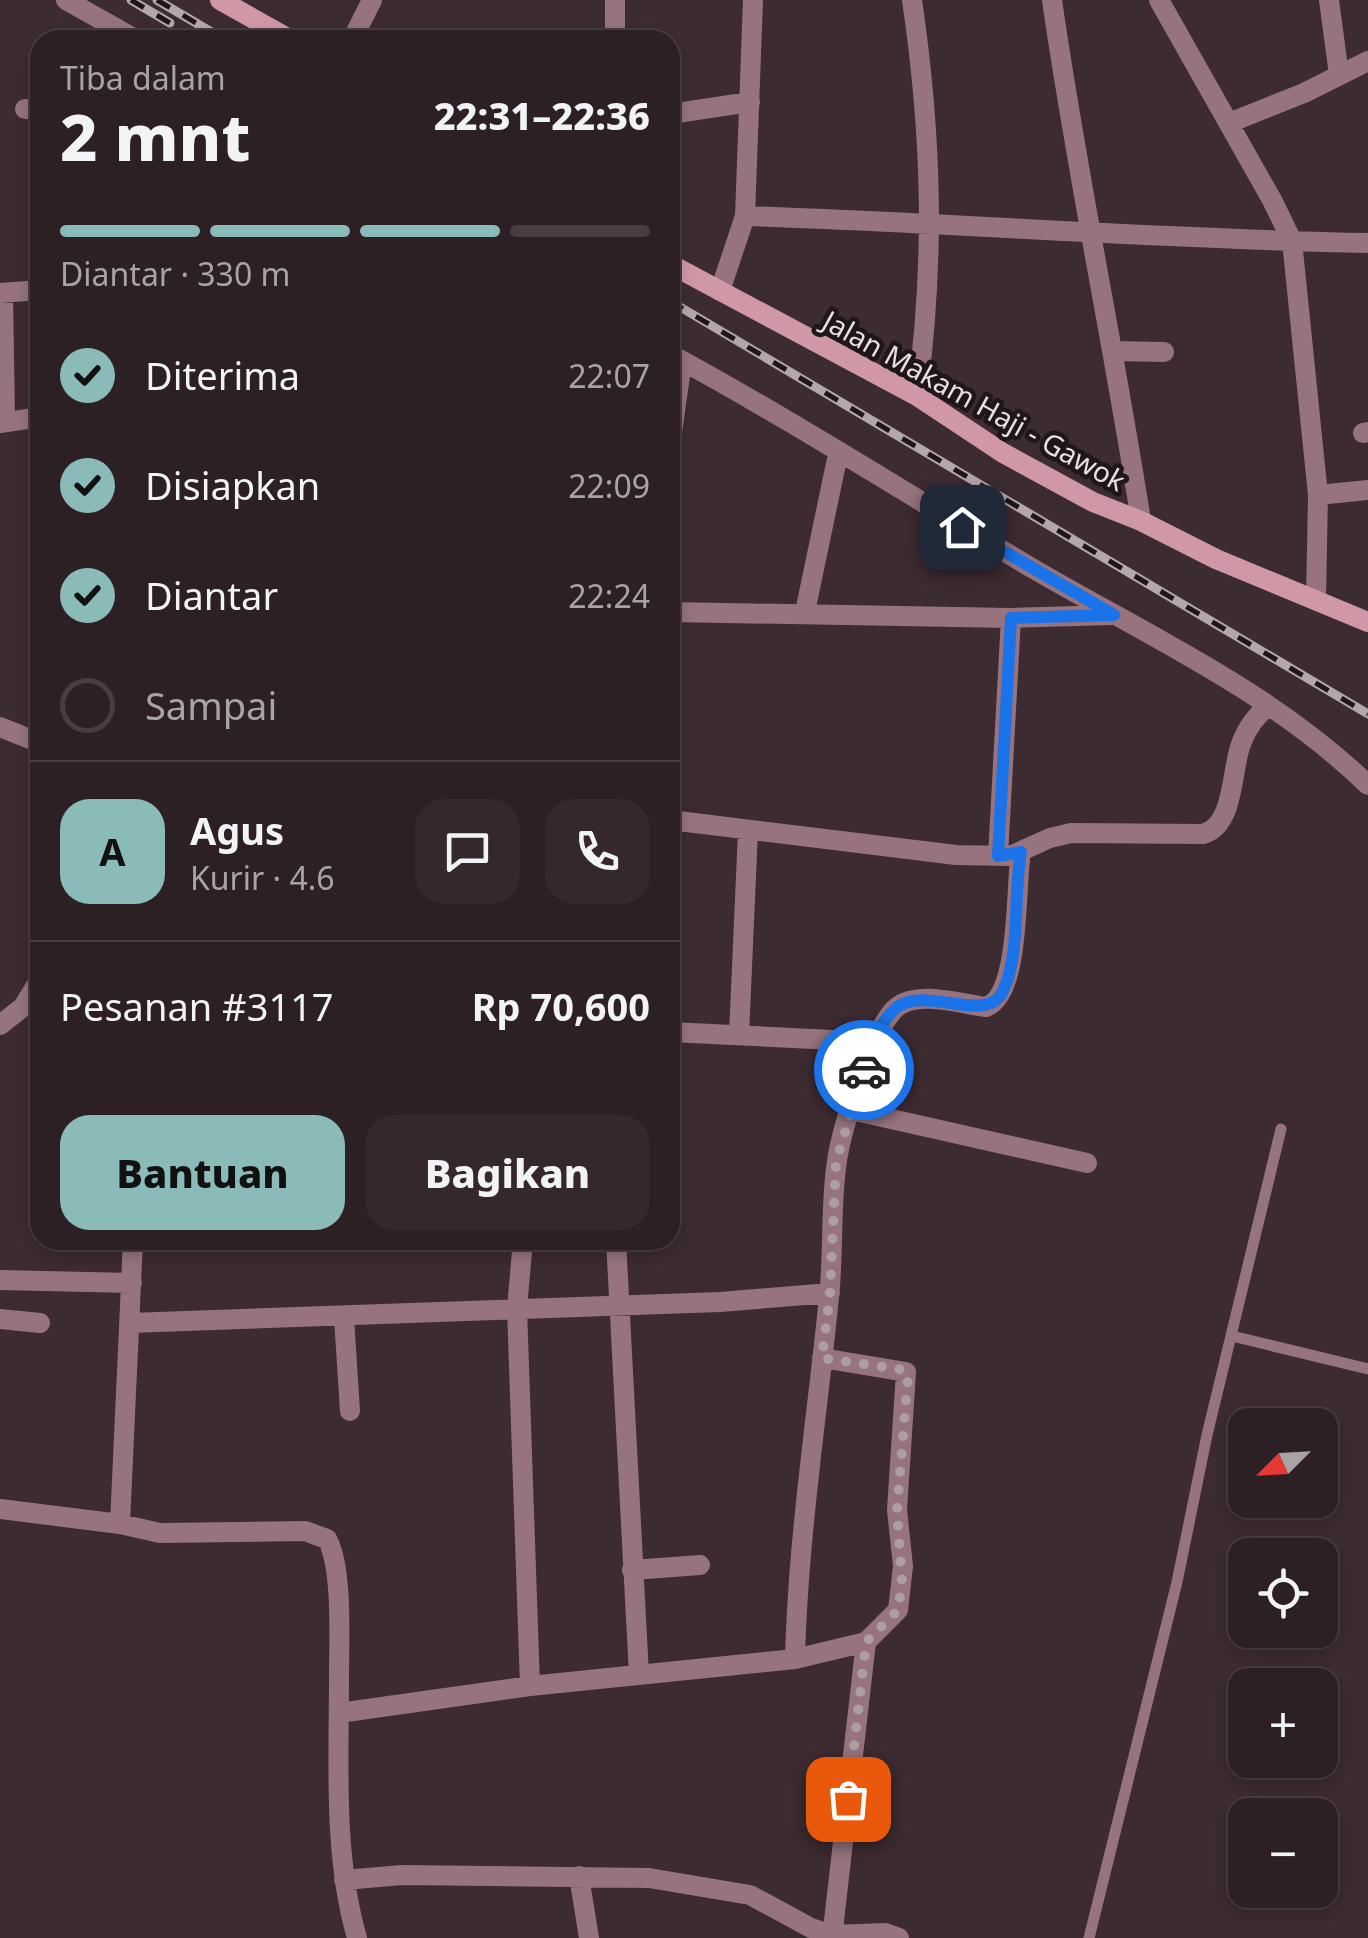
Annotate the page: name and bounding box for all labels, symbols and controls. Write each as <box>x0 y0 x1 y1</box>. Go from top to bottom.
text: Tiba dalam <box>60 56 226 99</box>
text: 22:31–22:36 <box>434 89 650 141</box>
text: 2 mnt <box>60 92 250 180</box>
text: Diantar · 330 m <box>60 252 290 295</box>
street label: Jalan Makam Haji - Gawok <box>814 299 1133 499</box>
icon: check <box>60 348 115 403</box>
text: Diterima <box>145 349 300 401</box>
text: 22:07 <box>568 354 650 397</box>
icon: check <box>60 458 115 513</box>
text: Disiapkan <box>145 459 320 511</box>
text: 22:09 <box>568 464 650 507</box>
pin <box>920 485 1005 570</box>
icon: home <box>935 500 990 555</box>
icon: check <box>60 568 115 623</box>
text: Diantar <box>145 569 278 621</box>
text: 22:24 <box>568 574 650 617</box>
text: Sampai <box>145 679 277 731</box>
button: chat <box>415 799 520 904</box>
button: phone <box>545 799 650 904</box>
text: Agus <box>190 804 284 856</box>
text: A <box>99 825 126 877</box>
text: Kurir · 4.6 <box>190 856 335 899</box>
text: Pesanan #3117 <box>60 980 334 1032</box>
text: Rp 70,600 <box>472 980 650 1032</box>
courier <box>814 1020 914 1120</box>
icon: car <box>837 1043 892 1098</box>
button: Bantuan <box>60 1115 345 1230</box>
button: Bagikan <box>365 1115 650 1230</box>
north arrow <box>1228 1408 1338 1518</box>
map controls <box>1228 1408 1338 1908</box>
button: locate <box>1228 1538 1338 1648</box>
button: + <box>1228 1668 1338 1778</box>
pin <box>806 1757 891 1842</box>
icon: bag <box>821 1772 876 1827</box>
button: − <box>1228 1798 1338 1908</box>

